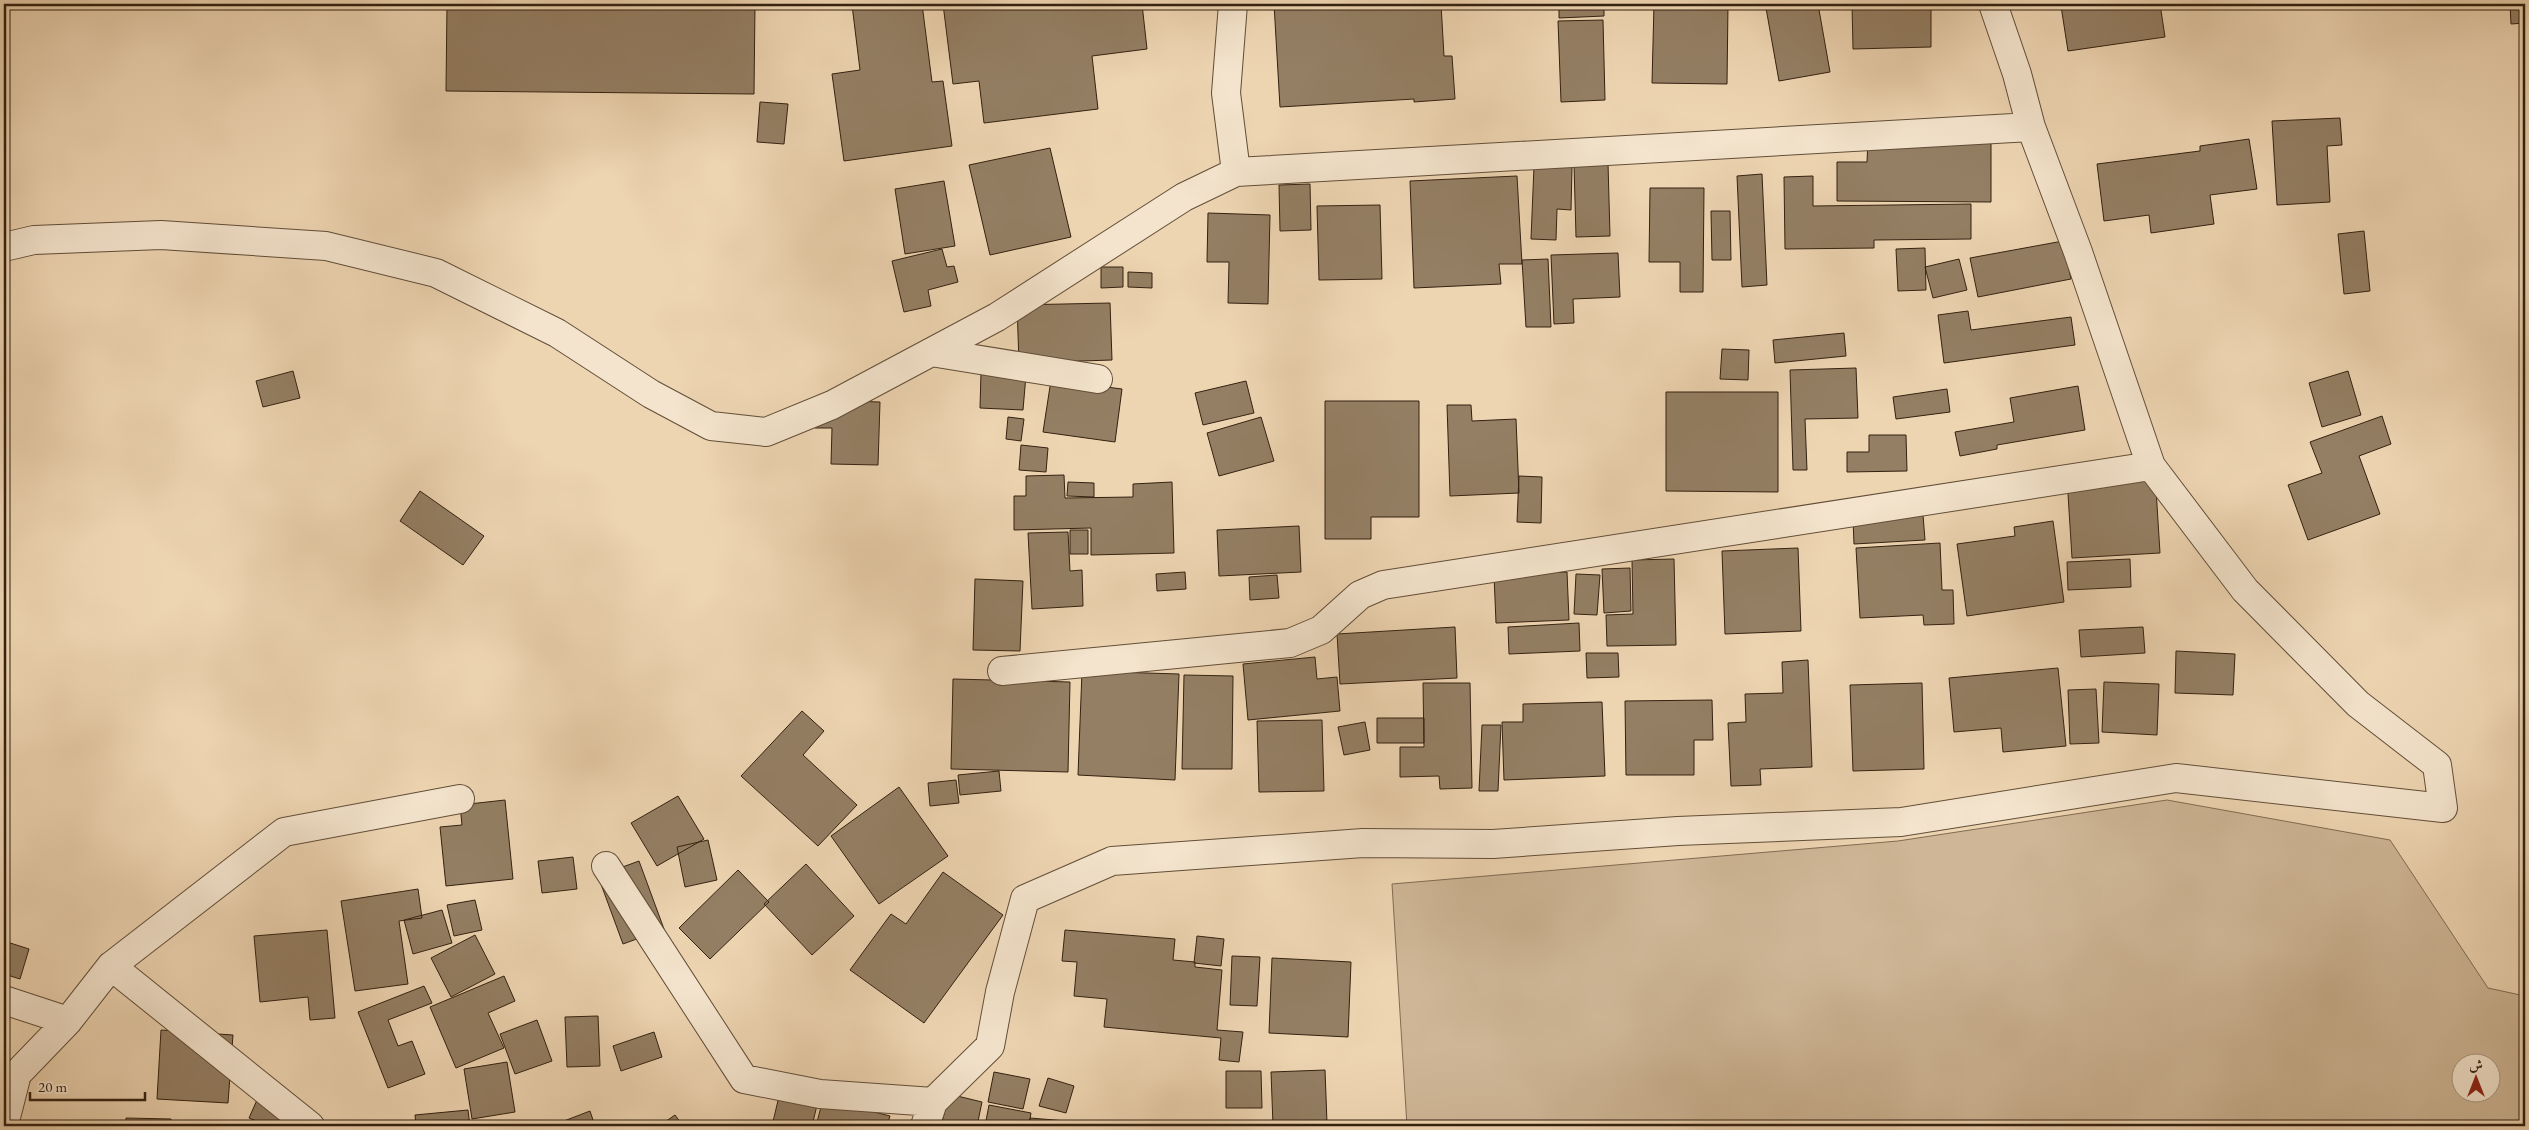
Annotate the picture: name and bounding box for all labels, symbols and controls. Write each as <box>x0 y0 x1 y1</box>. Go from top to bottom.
north arrow <box>2452 1052 2502 1102</box>
text: ش <box>2469 1056 2483 1074</box>
scale bar <box>30 1070 145 1102</box>
text: 20 m <box>38 1077 67 1096</box>

